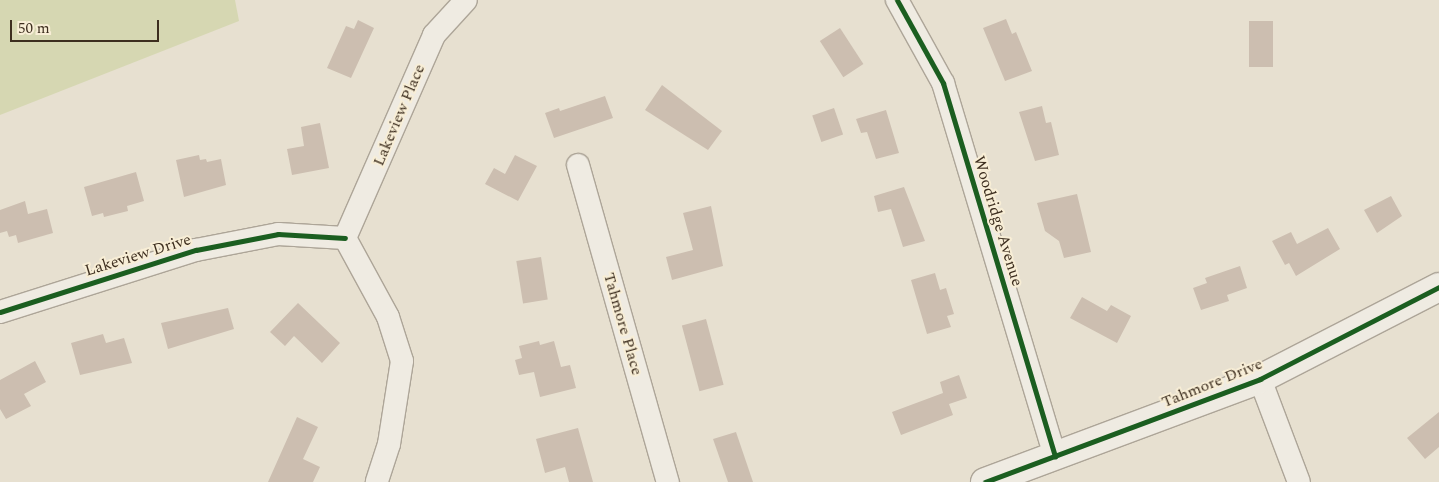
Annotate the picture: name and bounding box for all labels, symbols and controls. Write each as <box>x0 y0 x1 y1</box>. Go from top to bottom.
scale bar <box>12 10 161 42</box>
text: 50 m <box>18 17 50 40</box>
street label: Lakeview Place <box>369 61 429 169</box>
street label: Woodridge Avenue <box>969 154 1027 288</box>
street label: Lakeview Drive <box>83 230 193 280</box>
street label: Tahmore Place <box>599 270 647 378</box>
street label: Tahmore Drive <box>1159 354 1265 412</box>

